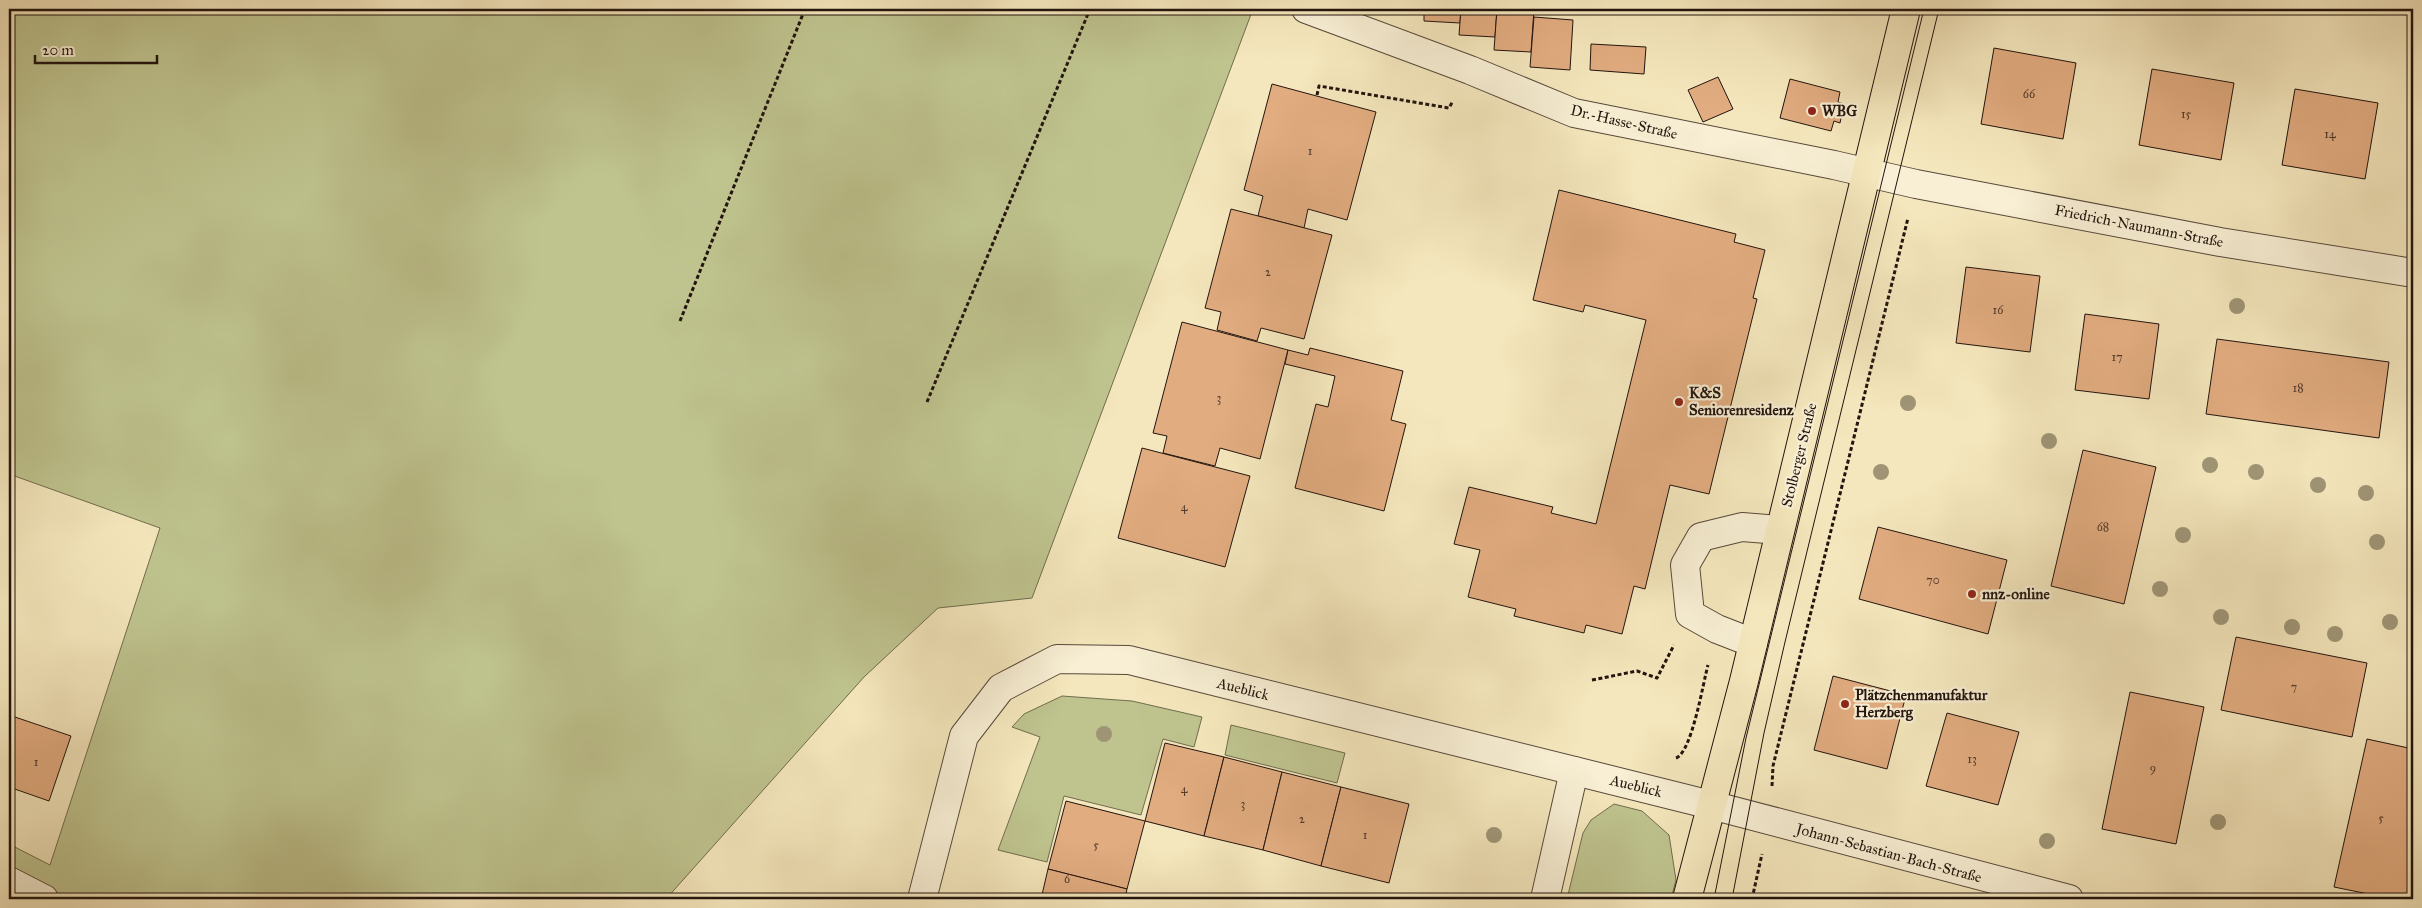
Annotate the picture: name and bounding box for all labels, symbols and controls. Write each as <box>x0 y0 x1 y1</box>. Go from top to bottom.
scale bar <box>35 32 158 64</box>
text: 20 m <box>42 41 74 59</box>
house number: 66 <box>2023 87 2036 101</box>
street label: Dr.-Hasse-Straße <box>1569 101 1679 143</box>
place label: WBG <box>1822 102 1857 120</box>
marker: WBG <box>1806 105 1818 117</box>
house number: 15 <box>2181 107 2192 121</box>
house number: 14 <box>2324 127 2336 141</box>
house number: 1 <box>1308 144 1313 158</box>
street label: Friedrich-Naumann-Straße <box>2053 201 2225 251</box>
house number: 2 <box>1265 265 1271 279</box>
house number: 16 <box>1993 303 2004 317</box>
house number: 17 <box>2111 350 2123 364</box>
house number: 18 <box>2292 381 2304 395</box>
place label: K&S Seniorenresidenz <box>1689 384 1794 419</box>
house number: 3 <box>1217 391 1222 405</box>
marker: K&S Seniorenresidenz <box>1673 396 1685 408</box>
street label: Stolberger Straße <box>1777 401 1821 509</box>
house number: 4 <box>1181 500 1188 514</box>
house number: 68 <box>2097 520 2109 534</box>
house number: 70 <box>1926 573 1940 587</box>
place label: nnz-online <box>1982 585 2050 603</box>
marker: nnz-online <box>1966 588 1978 600</box>
street label: Aueblick <box>1214 674 1271 704</box>
house number: 7 <box>2291 680 2297 694</box>
place label: Plätzchenmanufaktur Herzberg <box>1855 686 1988 722</box>
marker: Plätzchenmanufaktur Herzberg <box>1839 698 1851 710</box>
house number: 13 <box>1967 752 1977 766</box>
house number: 1 <box>34 755 39 769</box>
house number: 9 <box>2150 761 2156 775</box>
street label: Aueblick <box>1607 771 1664 801</box>
house number: 4 <box>1181 782 1188 796</box>
house number: 3 <box>1241 797 1246 811</box>
house number: 5 <box>2378 811 2384 825</box>
house number: 2 <box>1299 812 1305 826</box>
street label: Johann-Sebastian-Bach-Straße <box>1792 819 1984 887</box>
house number: 1 <box>1363 828 1368 842</box>
house number: 5 <box>1093 838 1099 852</box>
house number: 6 <box>1064 872 1071 886</box>

